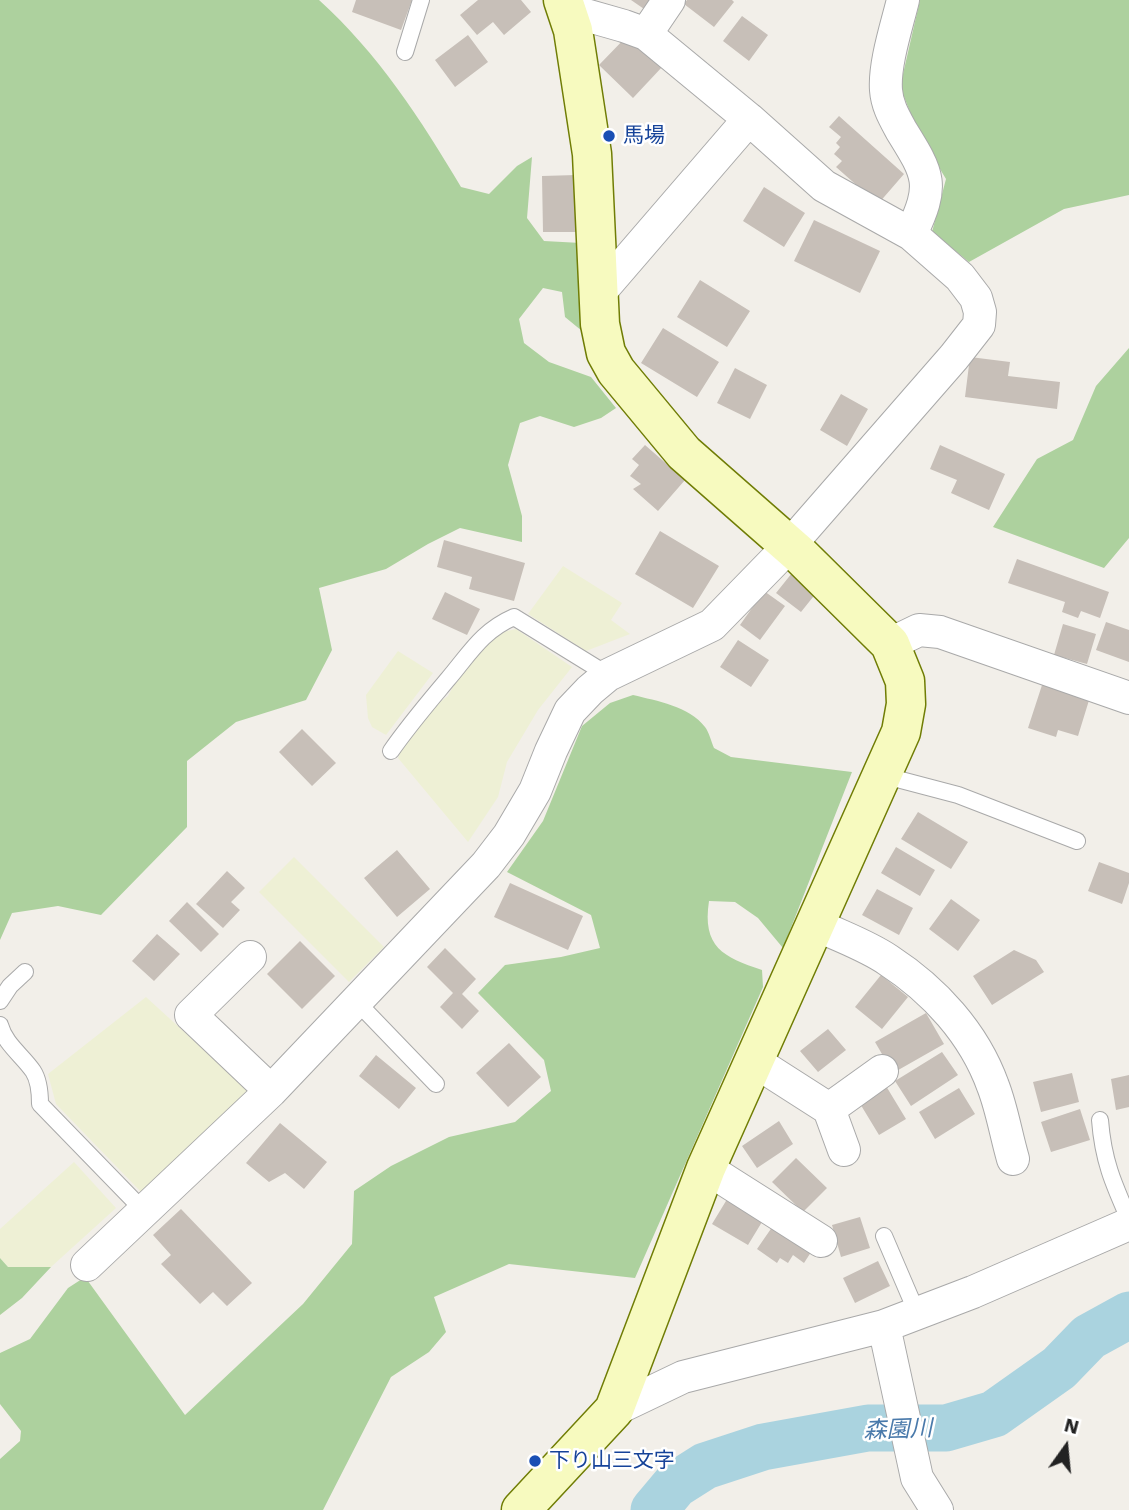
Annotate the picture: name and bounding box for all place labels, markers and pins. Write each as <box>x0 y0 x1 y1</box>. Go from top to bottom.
place label: 馬場 <box>623 123 665 149</box>
marker: 馬場 <box>601 128 617 144</box>
place label: 下り山三文字 <box>549 1448 675 1474</box>
marker: 下り山三文字 <box>527 1453 543 1469</box>

